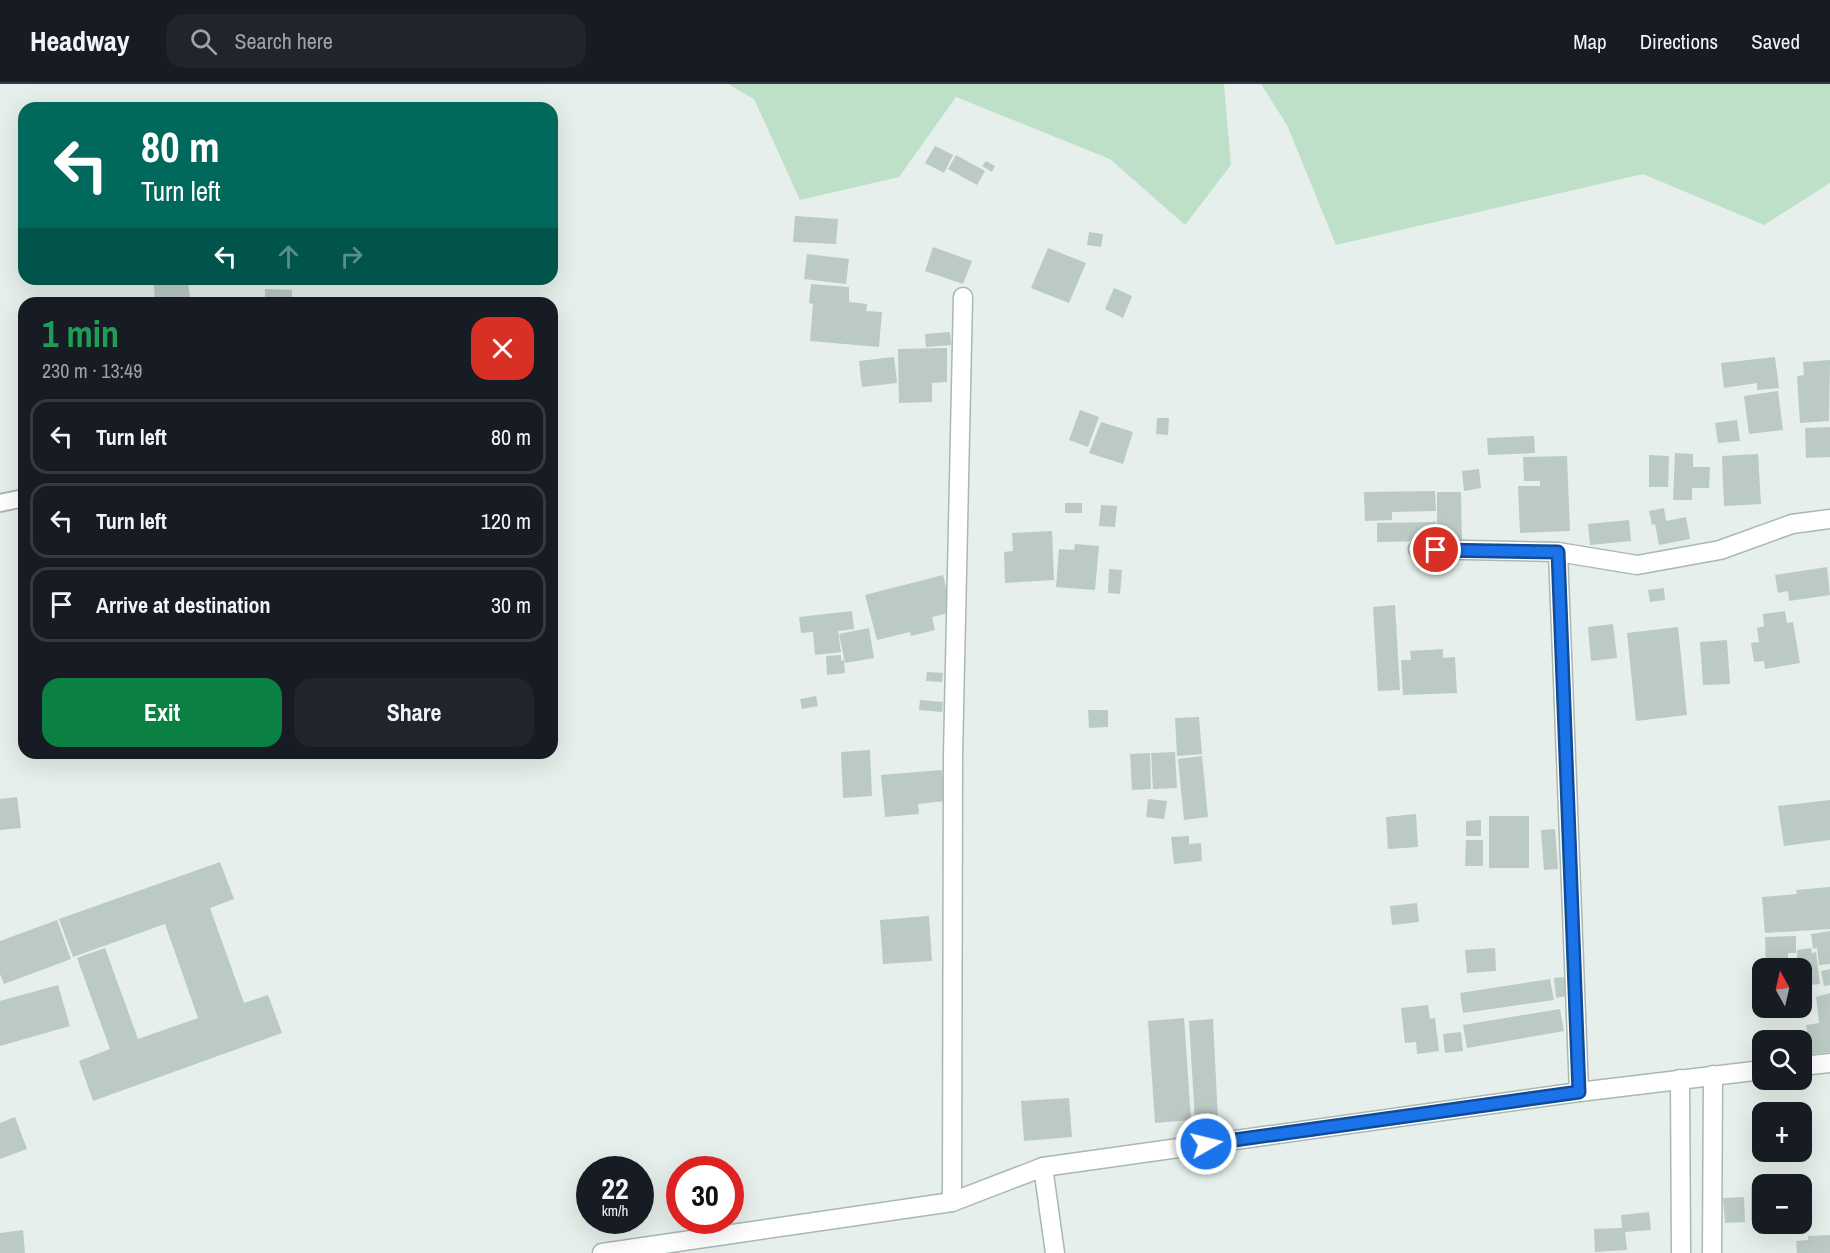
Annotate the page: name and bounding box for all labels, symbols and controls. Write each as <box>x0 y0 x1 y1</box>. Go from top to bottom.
search box <box>166 14 586 68</box>
text: Headway <box>30 22 130 60</box>
icon: search <box>187 25 220 58</box>
text: Search here <box>235 26 333 56</box>
text: Map <box>1573 27 1607 56</box>
text: Directions <box>1640 27 1718 56</box>
text: Saved <box>1751 27 1800 56</box>
text: 80 m <box>141 119 220 175</box>
icon: left <box>42 126 120 204</box>
text: Turn left <box>141 173 220 209</box>
icon: left <box>209 240 242 273</box>
icon: ahead <box>272 240 305 273</box>
icon: right <box>335 240 368 273</box>
text: 1 min <box>42 310 119 358</box>
button: close <box>471 317 534 380</box>
text: 230 m · 13:49 <box>42 357 142 384</box>
icon: left <box>45 420 78 453</box>
text: Turn left <box>96 422 167 452</box>
text: 80 m <box>491 422 531 452</box>
icon: left <box>45 504 78 537</box>
text: Turn left <box>96 506 167 536</box>
text: 120 m <box>481 506 531 536</box>
pin <box>1410 524 1461 575</box>
icon: arrive <box>1419 533 1452 566</box>
icon: arrive <box>45 588 78 621</box>
text: Arrive at destination <box>96 590 270 620</box>
text: 30 m <box>491 590 531 620</box>
button: Exit <box>42 678 282 747</box>
button: Share <box>294 678 534 747</box>
north arrow <box>1752 958 1812 1018</box>
map controls <box>1752 958 1812 1234</box>
button: search <box>1752 1030 1812 1090</box>
button: + <box>1752 1102 1812 1162</box>
position arrow <box>1174 1112 1238 1176</box>
speed limit sign: 30 <box>666 1156 744 1234</box>
text: 22 <box>601 1168 629 1208</box>
button: − <box>1752 1174 1812 1234</box>
text: km/h <box>602 1200 628 1221</box>

